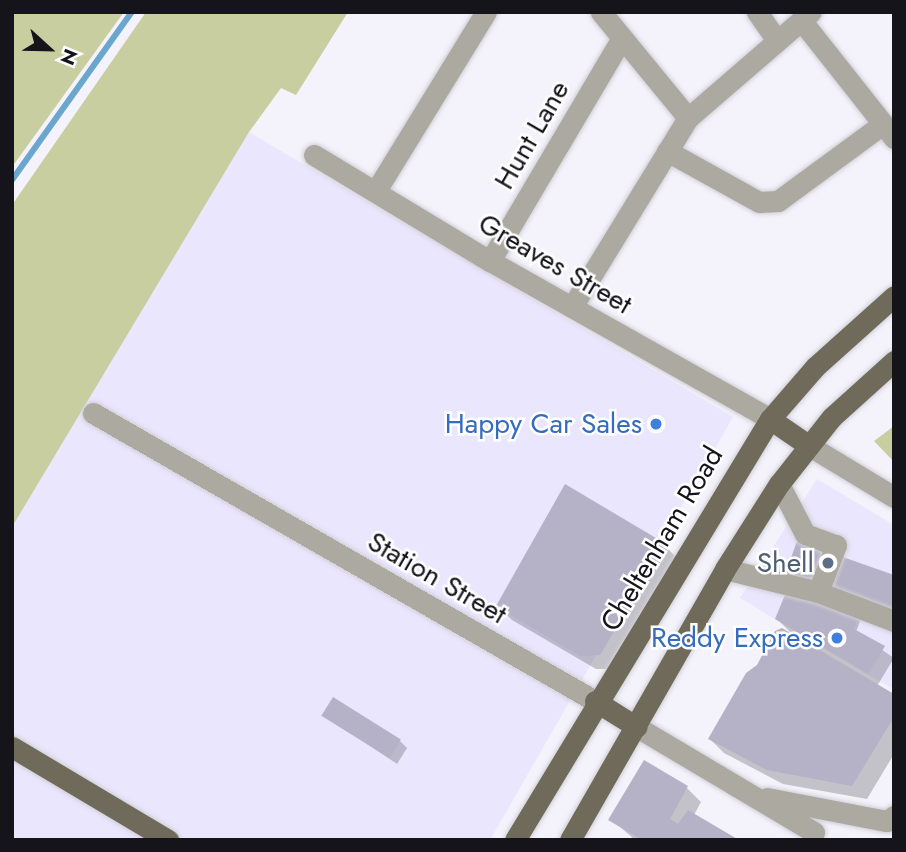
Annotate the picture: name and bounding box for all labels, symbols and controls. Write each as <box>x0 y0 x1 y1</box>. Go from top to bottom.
north arrow <box>14 14 84 84</box>
text: N <box>54 45 84 69</box>
street label: Hunt Lane <box>488 75 576 195</box>
street label: Greaves Street <box>472 207 638 321</box>
place label: Happy Car Sales <box>445 407 642 441</box>
marker: Happy Car Sales <box>648 416 664 432</box>
street label: Cheltenham Road <box>594 441 730 637</box>
street label: Station Street <box>362 525 512 631</box>
place label: Shell <box>757 546 814 580</box>
marker: Shell <box>820 555 836 571</box>
place label: Reddy Express <box>651 621 823 655</box>
marker: Reddy Express <box>829 630 845 646</box>

